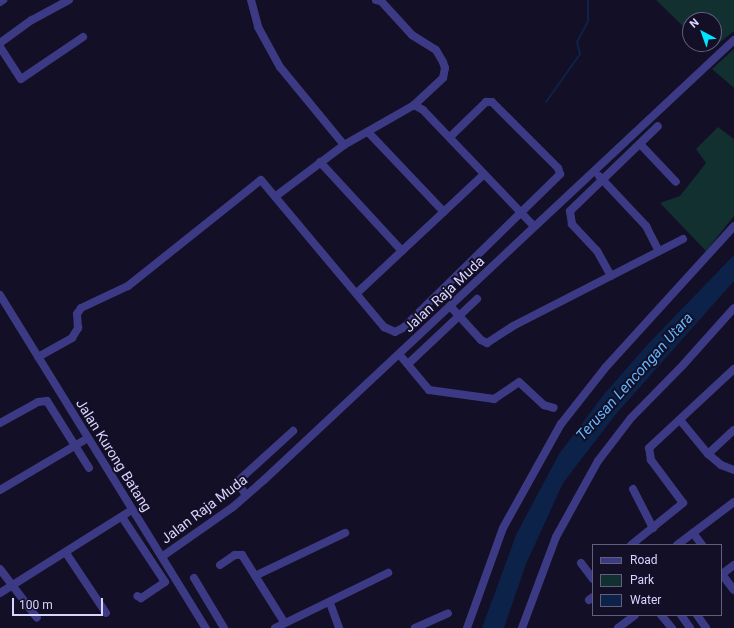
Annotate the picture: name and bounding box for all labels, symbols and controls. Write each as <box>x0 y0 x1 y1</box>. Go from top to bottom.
north arrow <box>682 12 722 52</box>
text: N <box>687 16 702 31</box>
street label: Jalan Raja Muda <box>400 252 488 336</box>
water label: Terusan Lencongan Utara <box>573 309 697 445</box>
street label: Jalan Kurong Batang <box>73 396 155 514</box>
street label: Jalan Raja Muda <box>158 471 250 547</box>
legend <box>592 544 722 616</box>
text: Road <box>630 553 658 567</box>
text: Park <box>630 573 654 587</box>
scale bar <box>14 590 105 616</box>
text: Water <box>630 593 661 607</box>
text: 100 m <box>19 598 53 612</box>

